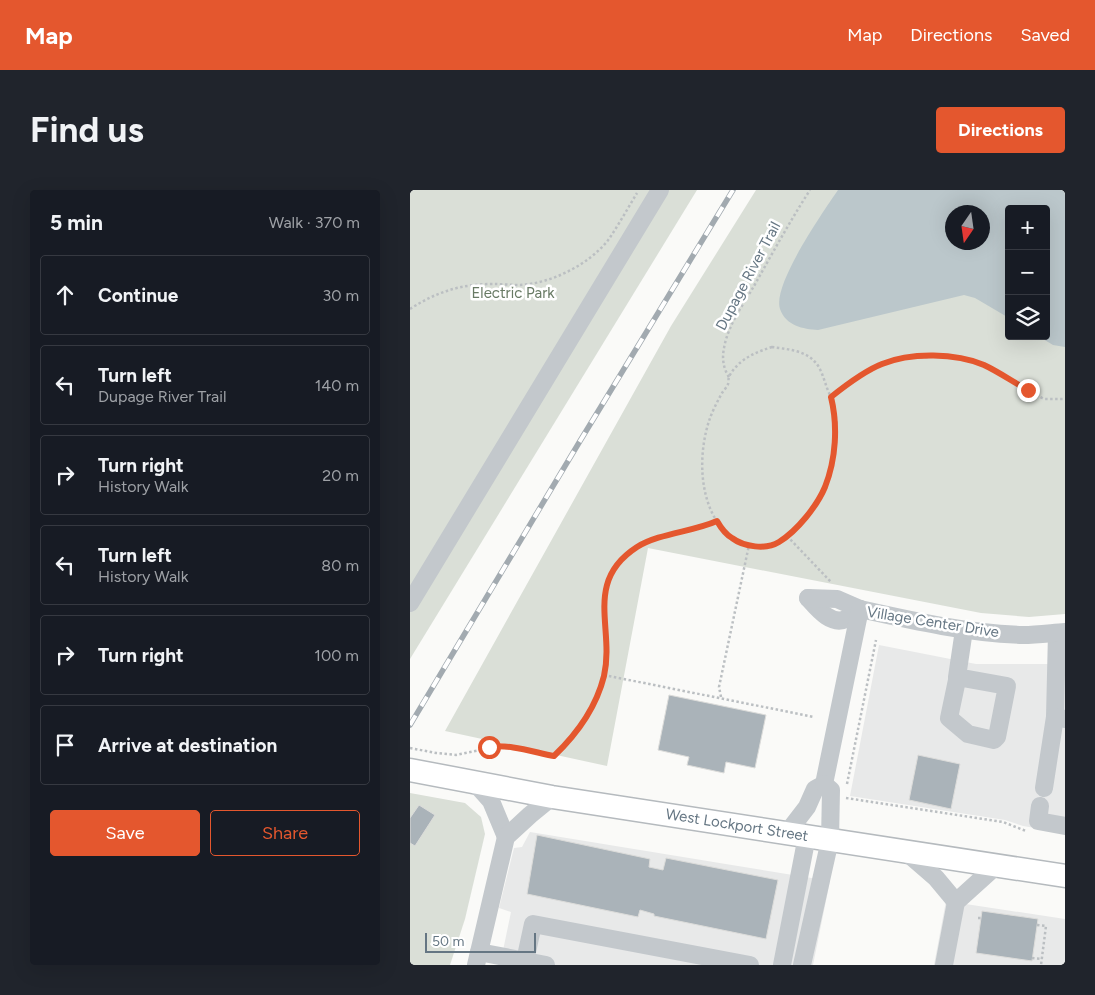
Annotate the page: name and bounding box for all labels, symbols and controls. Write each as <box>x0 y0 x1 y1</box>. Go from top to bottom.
text: Map <box>25 21 73 50</box>
text: Map <box>847 24 882 46</box>
text: Directions <box>910 24 992 46</box>
text: Saved <box>1020 24 1070 46</box>
button: Directions <box>936 107 1065 153</box>
text: Find us <box>30 109 144 151</box>
north arrow <box>945 205 990 250</box>
map controls <box>1005 205 1050 340</box>
button: + <box>1005 205 1050 250</box>
text: 5 min <box>50 210 103 235</box>
text: Walk · 370 m <box>269 213 360 232</box>
street label: Dupage River Trail <box>712 219 784 333</box>
button: − <box>1005 250 1050 295</box>
icon: ahead <box>51 281 79 309</box>
text: Continue <box>98 284 178 307</box>
park label: Electric Park <box>471 284 555 302</box>
text: 30 m <box>322 286 359 305</box>
button: layers <box>1005 295 1050 340</box>
text: Turn left <box>98 364 172 387</box>
icon: left <box>51 371 79 399</box>
text: 140 m <box>315 376 359 395</box>
route end <box>1017 379 1040 402</box>
text: Dupage River Trail <box>98 387 226 406</box>
text: Turn right <box>98 454 184 477</box>
icon: right <box>51 461 79 489</box>
text: 20 m <box>322 466 359 485</box>
text: History Walk <box>98 477 188 496</box>
text: Turn left <box>98 544 172 567</box>
icon: left <box>51 551 79 579</box>
text: 80 m <box>321 556 359 575</box>
text: History Walk <box>98 567 188 586</box>
street label: Village Center Drive <box>866 603 1000 641</box>
icon: right <box>51 641 79 669</box>
text: Turn right <box>98 644 184 667</box>
text: 100 m <box>314 646 359 665</box>
icon: arrive <box>51 731 79 759</box>
text: Arrive at destination <box>98 734 277 757</box>
route start <box>478 736 501 759</box>
street label: West Lockport Street <box>664 805 810 845</box>
button: Save <box>50 810 200 856</box>
button: Share <box>210 810 360 856</box>
scale bar <box>425 930 536 953</box>
text: 50 m <box>432 933 464 950</box>

